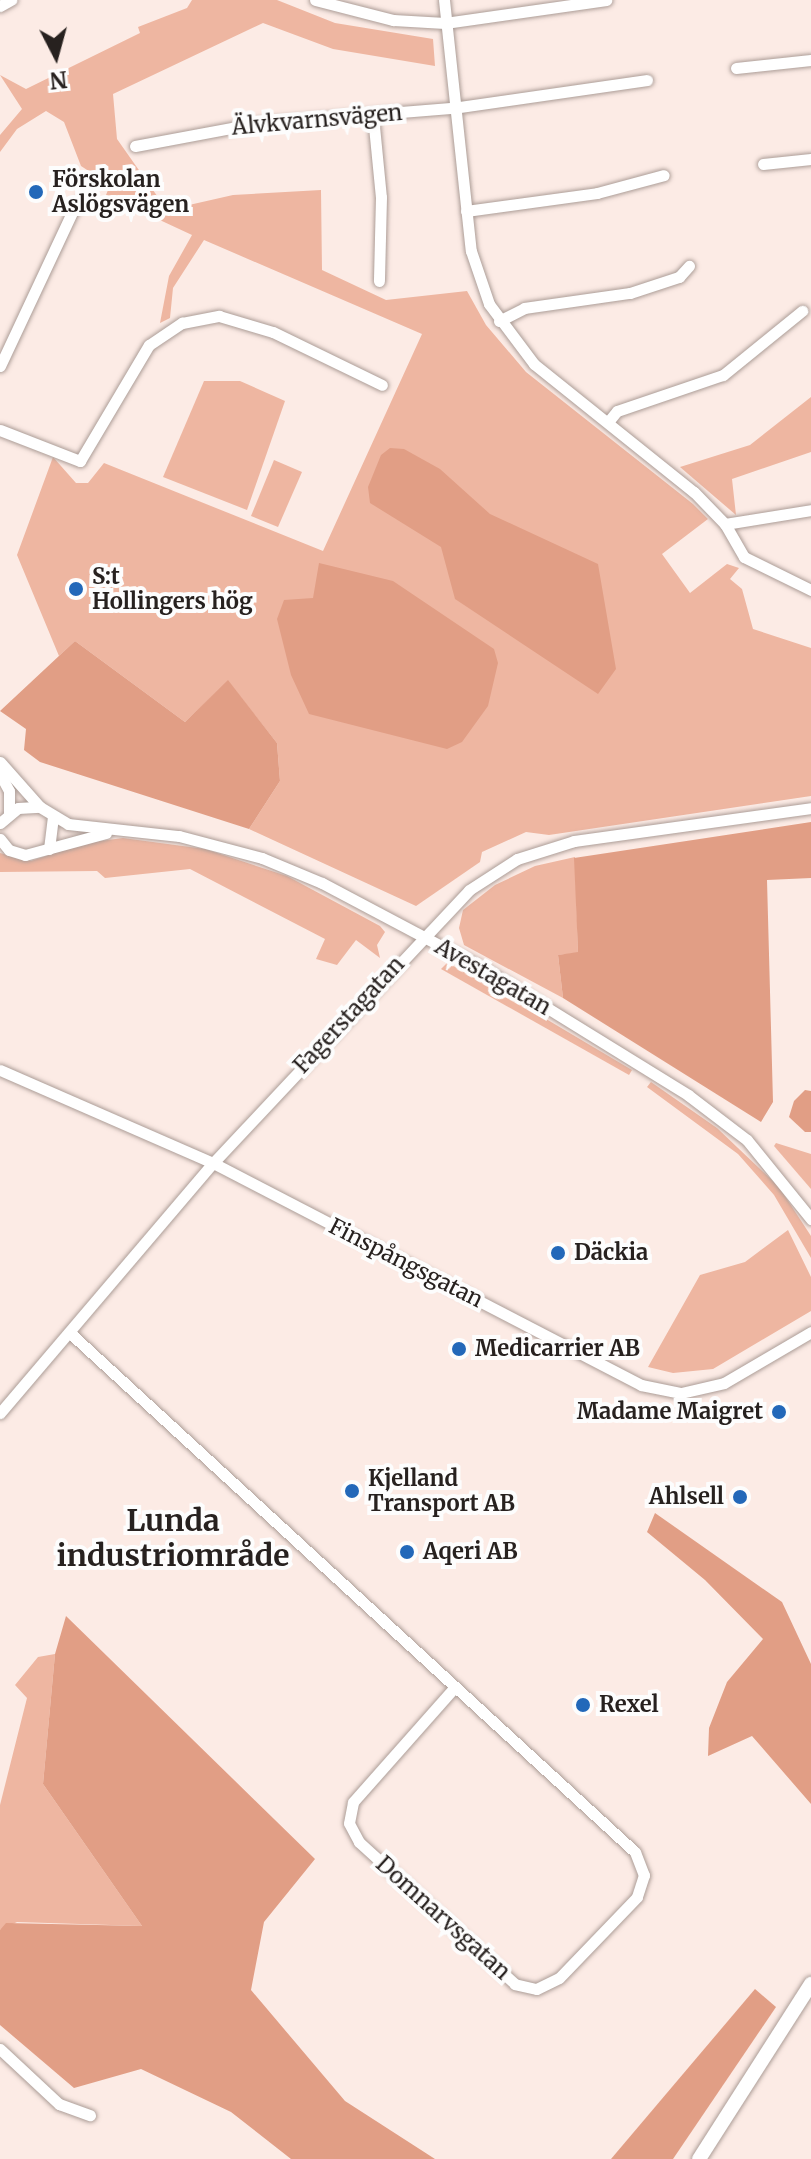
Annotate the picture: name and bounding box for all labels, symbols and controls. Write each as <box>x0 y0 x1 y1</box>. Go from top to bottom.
north arrow <box>16 16 96 96</box>
text: N <box>48 65 69 95</box>
street label: Älvkvarnsvägen <box>231 99 403 141</box>
place label: Förskolan Aslögsvägen <box>52 166 189 218</box>
marker: Förskolan Aslögsvägen <box>27 183 45 201</box>
place label: S:t Hollingers hög <box>92 563 253 614</box>
marker: S:t Hollingers hög <box>67 580 85 598</box>
street label: Avestagatan <box>430 933 556 1021</box>
street label: Fagerstagatan <box>288 951 410 1079</box>
street label: Finspångsgatan <box>325 1213 487 1313</box>
place label: Däckia <box>574 1240 648 1266</box>
marker: Däckia <box>549 1244 567 1262</box>
place label: Medicarrier AB <box>475 1336 640 1362</box>
marker: Medicarrier AB <box>450 1340 468 1358</box>
place label: Madame Maigret <box>577 1399 763 1425</box>
marker: Madame Maigret <box>770 1403 788 1421</box>
place label: Kjelland Transport AB <box>368 1465 515 1516</box>
marker: Kjelland Transport AB <box>343 1482 361 1500</box>
place label: Ahlsell <box>649 1484 724 1510</box>
marker: Ahlsell <box>731 1488 749 1506</box>
district label: Lunda industriområde <box>56 1502 290 1572</box>
place label: Aqeri AB <box>423 1539 518 1565</box>
marker: Aqeri AB <box>398 1543 416 1561</box>
place label: Rexel <box>599 1692 659 1718</box>
marker: Rexel <box>574 1696 592 1714</box>
street label: Domnarvsgatan <box>371 1851 515 1985</box>

